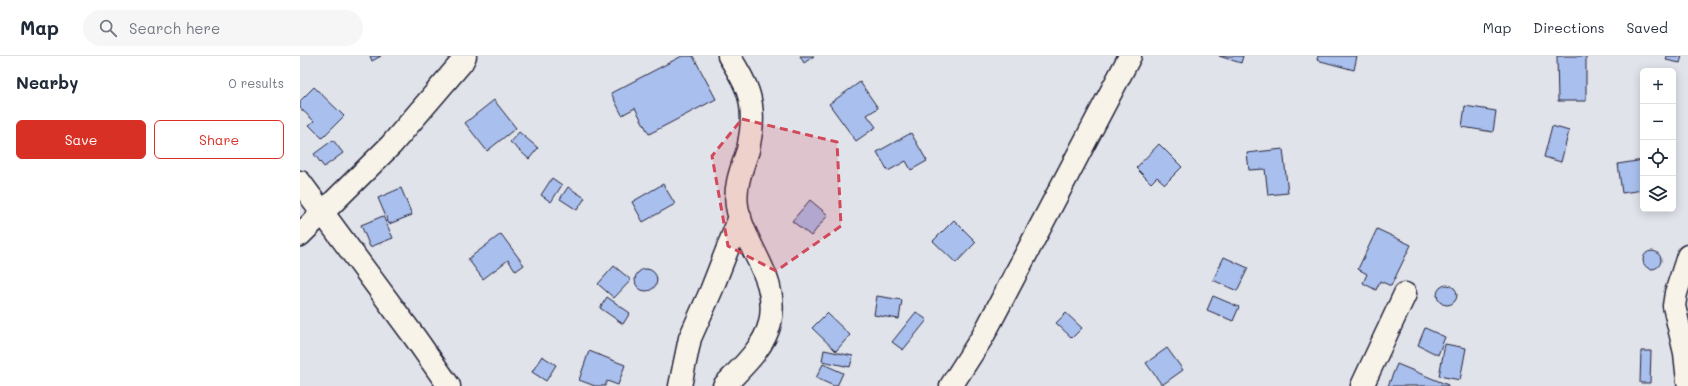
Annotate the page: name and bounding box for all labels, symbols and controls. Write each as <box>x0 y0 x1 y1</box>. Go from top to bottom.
search box <box>83 10 363 46</box>
text: Map <box>20 15 59 40</box>
icon: search <box>97 17 119 39</box>
text: Search here <box>129 18 220 38</box>
text: Map <box>1483 18 1511 37</box>
text: Directions <box>1533 18 1604 37</box>
text: Saved <box>1626 18 1668 37</box>
map controls <box>1640 68 1676 212</box>
button: + <box>1640 68 1676 104</box>
text: Nearby <box>16 71 78 93</box>
text: 0 results <box>229 74 284 91</box>
button: − <box>1640 104 1676 140</box>
button: Save <box>16 120 146 159</box>
button: Share <box>154 120 284 159</box>
button: locate <box>1640 140 1676 176</box>
button: layers <box>1640 176 1676 212</box>

